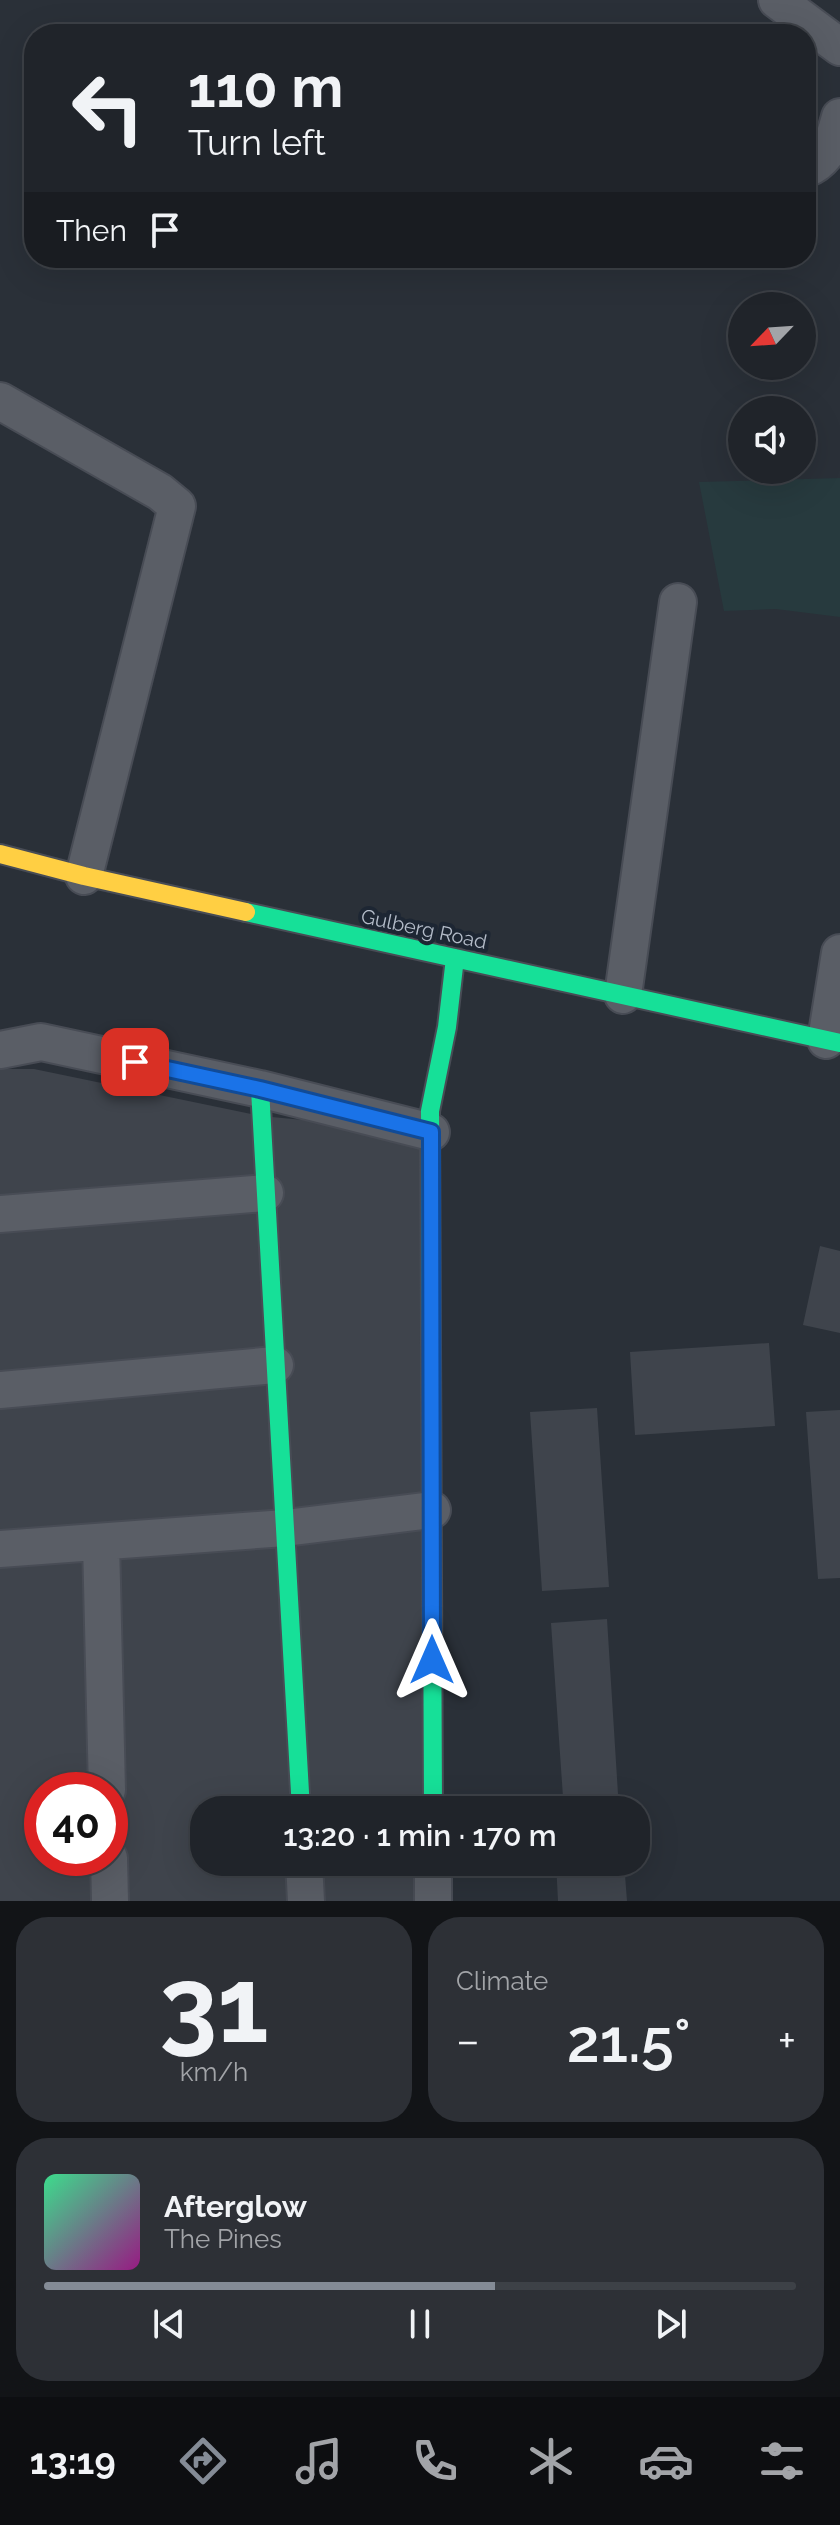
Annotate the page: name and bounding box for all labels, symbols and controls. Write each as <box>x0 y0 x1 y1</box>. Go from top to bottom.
text: 110 m <box>188 54 343 120</box>
icon: left <box>56 56 160 160</box>
text: Turn left <box>188 121 326 163</box>
icon: arrive <box>143 208 187 252</box>
text: Then <box>56 213 127 248</box>
north arrow <box>728 292 816 380</box>
map controls <box>728 292 816 484</box>
button: sound <box>728 396 816 484</box>
street label: Gulberg Road <box>359 904 489 954</box>
pin <box>101 1028 169 1096</box>
icon: arrive <box>113 1040 157 1084</box>
position arrow <box>390 1618 474 1702</box>
speed limit sign: 40 <box>24 1772 128 1876</box>
text: 13:20 · 1 min · 170 m <box>283 1818 557 1853</box>
text: 31 <box>159 1944 269 2066</box>
text: Climate <box>456 1966 548 1996</box>
text: 21.5° <box>567 2006 691 2076</box>
text: − <box>456 2015 480 2066</box>
text: + <box>778 2015 796 2066</box>
text: km/h <box>180 2057 248 2087</box>
text: Afterglow <box>164 2189 307 2224</box>
text: The Pines <box>164 2224 282 2254</box>
icon: previous <box>147 2302 191 2346</box>
icon: pause <box>398 2302 442 2346</box>
icon: next <box>649 2302 693 2346</box>
icon: directions <box>175 2433 231 2489</box>
icon: music <box>291 2433 347 2489</box>
icon: phone <box>407 2433 463 2489</box>
icon: climate <box>523 2433 579 2489</box>
icon: car <box>638 2433 694 2489</box>
icon: filters <box>754 2433 810 2489</box>
text: 13:19 <box>30 2440 116 2482</box>

